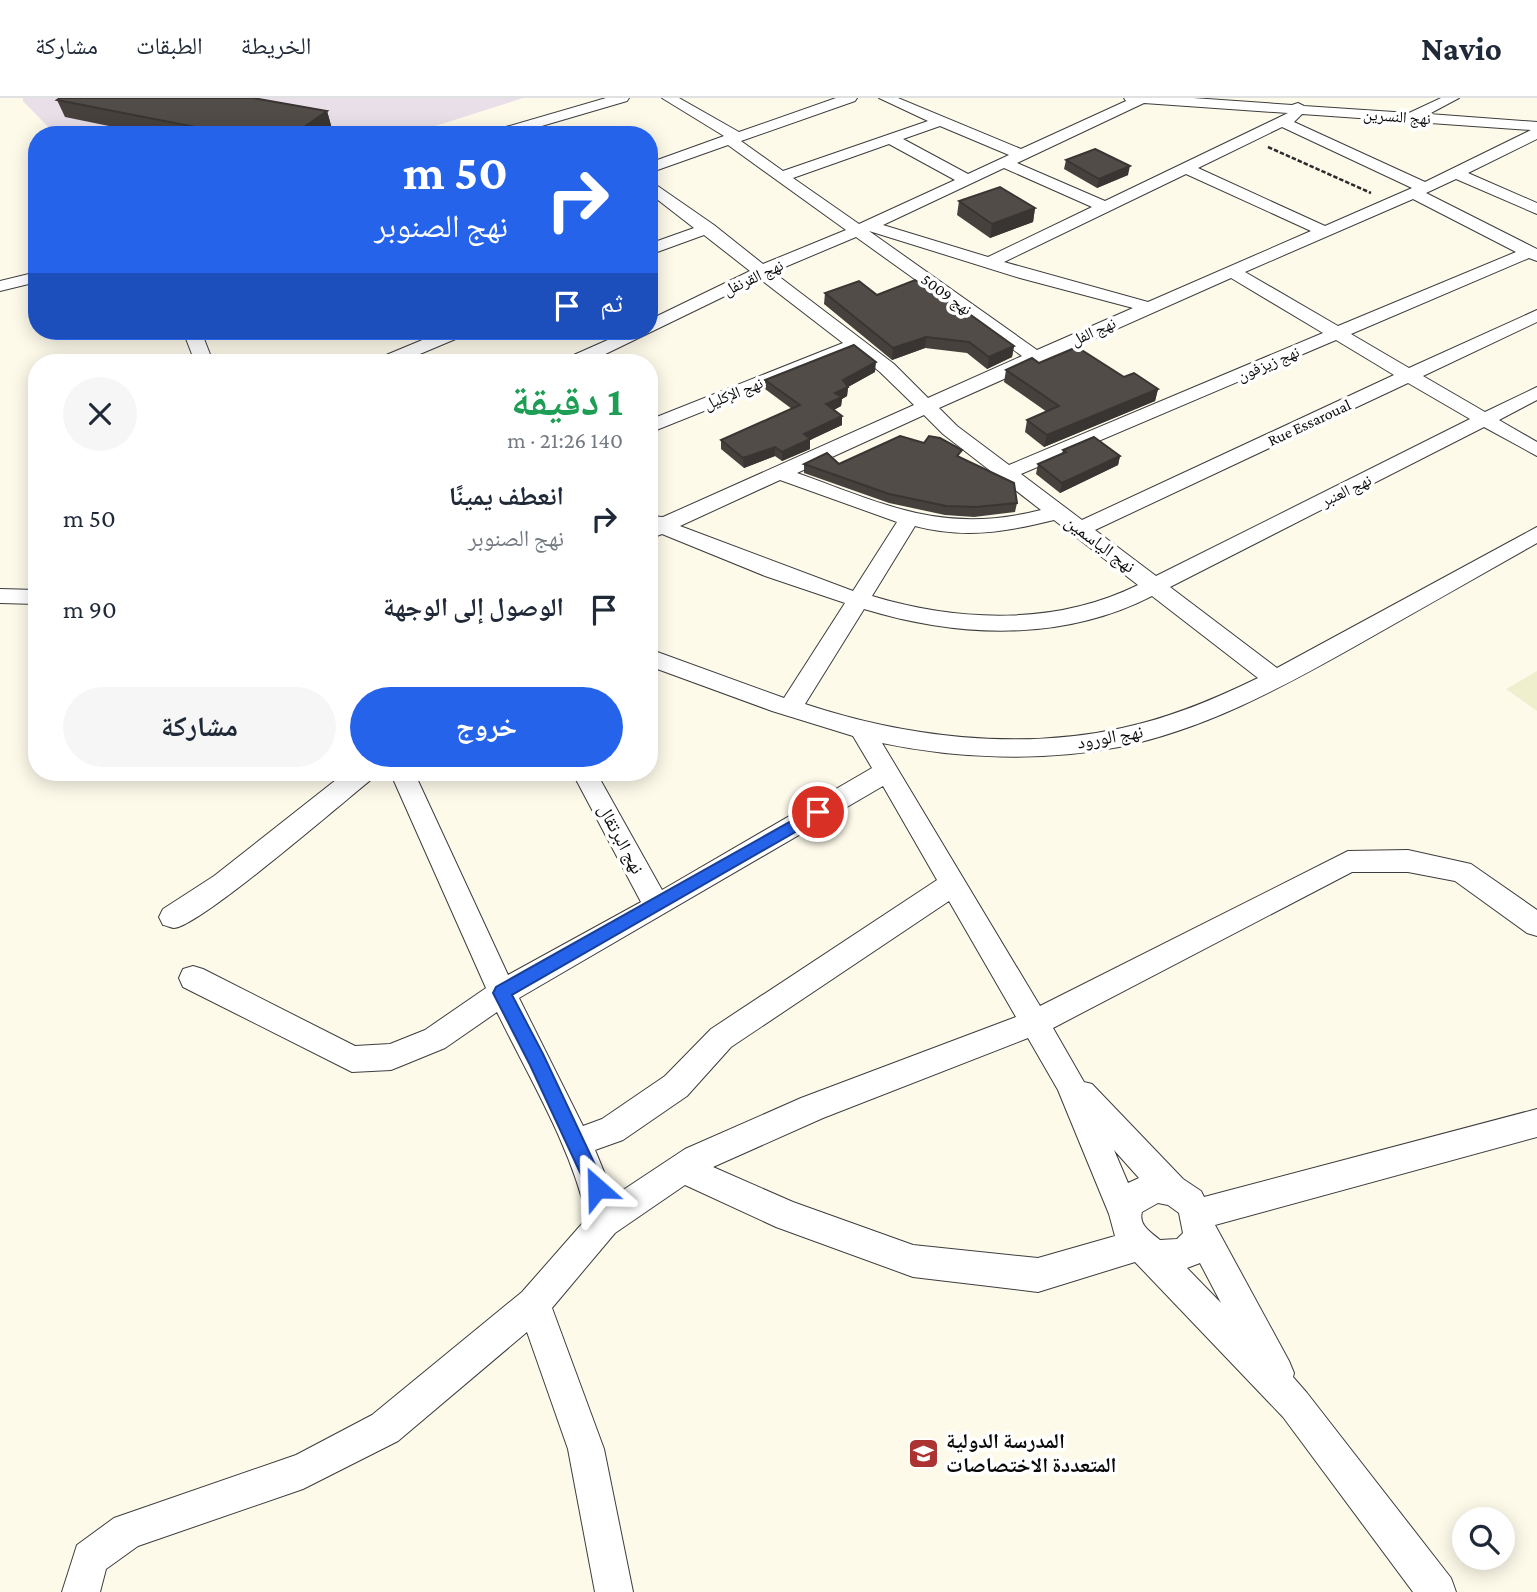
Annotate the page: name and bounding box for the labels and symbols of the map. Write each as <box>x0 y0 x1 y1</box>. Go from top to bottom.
street label: نهج النسرين <box>1362 106 1431 129</box>
street label: نهج القرنفل <box>721 256 787 301</box>
street label: نهج 5009 <box>917 271 975 320</box>
street label: نهج الفل <box>1068 314 1119 351</box>
street label: نهج زيزفون <box>1235 343 1303 386</box>
street label: نهج الإكليل <box>701 374 766 415</box>
street label: Rue Essaroual <box>1265 396 1353 449</box>
street label: نهج العنبر <box>1317 471 1375 512</box>
street label: نهج الياسمين <box>1060 511 1139 578</box>
street label: نهج الورود <box>1076 721 1145 755</box>
pin <box>788 782 848 842</box>
street label: نهج البرتقال <box>593 801 648 878</box>
position arrow <box>560 1151 634 1225</box>
place label: المدرسة الدولية المتعددة الاختصاصات <box>946 1429 1117 1477</box>
school or university icon: المدرسة الدولية المتعددة الاختصاصات <box>906 1436 940 1470</box>

